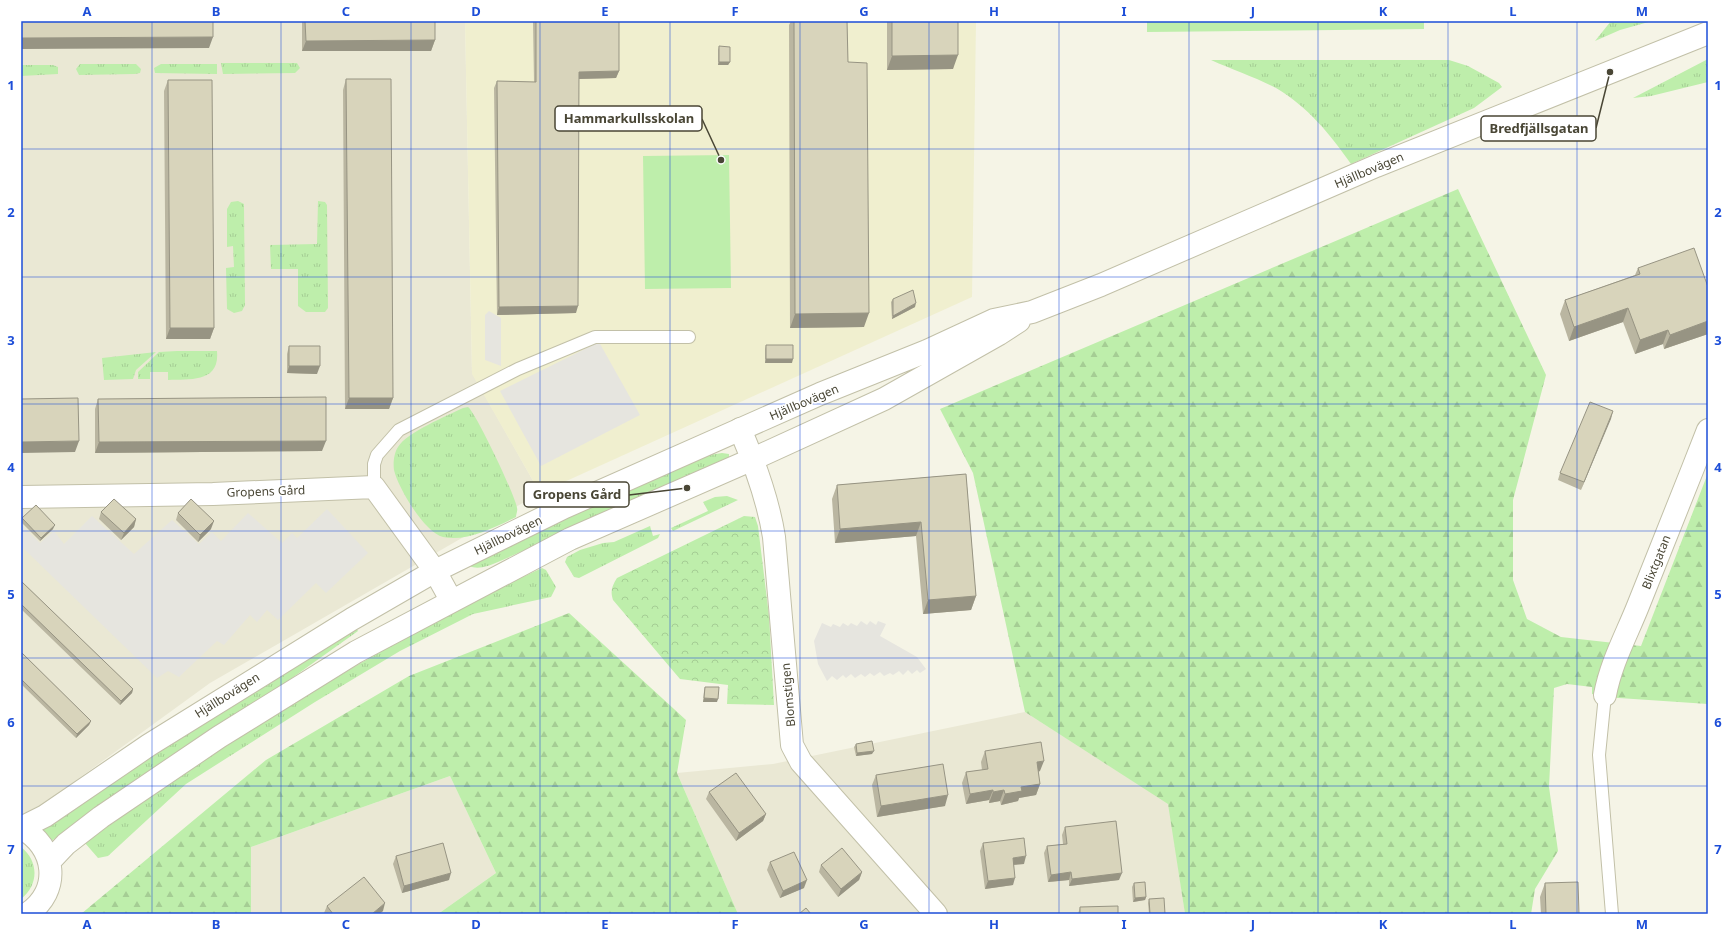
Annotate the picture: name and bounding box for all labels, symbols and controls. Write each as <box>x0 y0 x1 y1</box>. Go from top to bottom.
text: A <box>83 2 92 20</box>
text: B <box>212 2 220 20</box>
text: C <box>342 2 350 20</box>
text: D <box>471 2 481 20</box>
text: E <box>601 2 609 20</box>
text: F <box>731 2 739 20</box>
text: G <box>859 2 869 20</box>
text: H <box>989 2 999 20</box>
text: I <box>1121 2 1127 20</box>
text: J <box>1250 2 1255 20</box>
text: K <box>1379 2 1388 20</box>
text: L <box>1509 2 1517 20</box>
text: M <box>1636 2 1648 20</box>
text: 1 <box>7 76 15 94</box>
text: 1 <box>1714 76 1722 94</box>
callout: Hammarkullsskolan <box>555 106 702 131</box>
text: Hammarkullsskolan <box>564 109 694 127</box>
callout: Bredfjällsgatan <box>1481 116 1596 141</box>
text: Bredfjällsgatan <box>1489 119 1589 137</box>
street label: Hjällbovägen <box>1332 148 1406 192</box>
text: 2 <box>7 203 15 221</box>
text: 2 <box>1714 203 1722 221</box>
text: 3 <box>7 331 15 349</box>
text: 3 <box>1714 331 1722 349</box>
street label: Hjällbovägen <box>767 380 841 424</box>
text: 4 <box>7 458 15 476</box>
text: 4 <box>1714 458 1722 476</box>
street label: Gropens Gård <box>226 481 306 501</box>
callout: Gropens Gård <box>524 482 629 507</box>
text: Gropens Gård <box>533 485 621 503</box>
street label: Hjällbovägen <box>471 511 545 559</box>
street label: Blixtgatan <box>1637 532 1675 592</box>
text: 5 <box>7 585 15 603</box>
text: 5 <box>1714 585 1722 603</box>
street label: Blomstigen <box>777 662 799 728</box>
street label: Hjällbovägen <box>191 668 263 722</box>
text: 6 <box>7 713 15 731</box>
text: 6 <box>1714 713 1722 731</box>
text: 7 <box>7 840 15 858</box>
text: 7 <box>1714 840 1722 858</box>
text: A <box>83 915 92 933</box>
text: B <box>212 915 220 933</box>
text: C <box>342 915 350 933</box>
text: D <box>471 915 481 933</box>
text: E <box>601 915 609 933</box>
text: F <box>731 915 739 933</box>
text: G <box>859 915 869 933</box>
text: H <box>989 915 999 933</box>
text: I <box>1121 915 1127 933</box>
text: J <box>1250 915 1255 933</box>
text: K <box>1379 915 1388 933</box>
text: L <box>1509 915 1517 933</box>
text: M <box>1636 915 1648 933</box>

